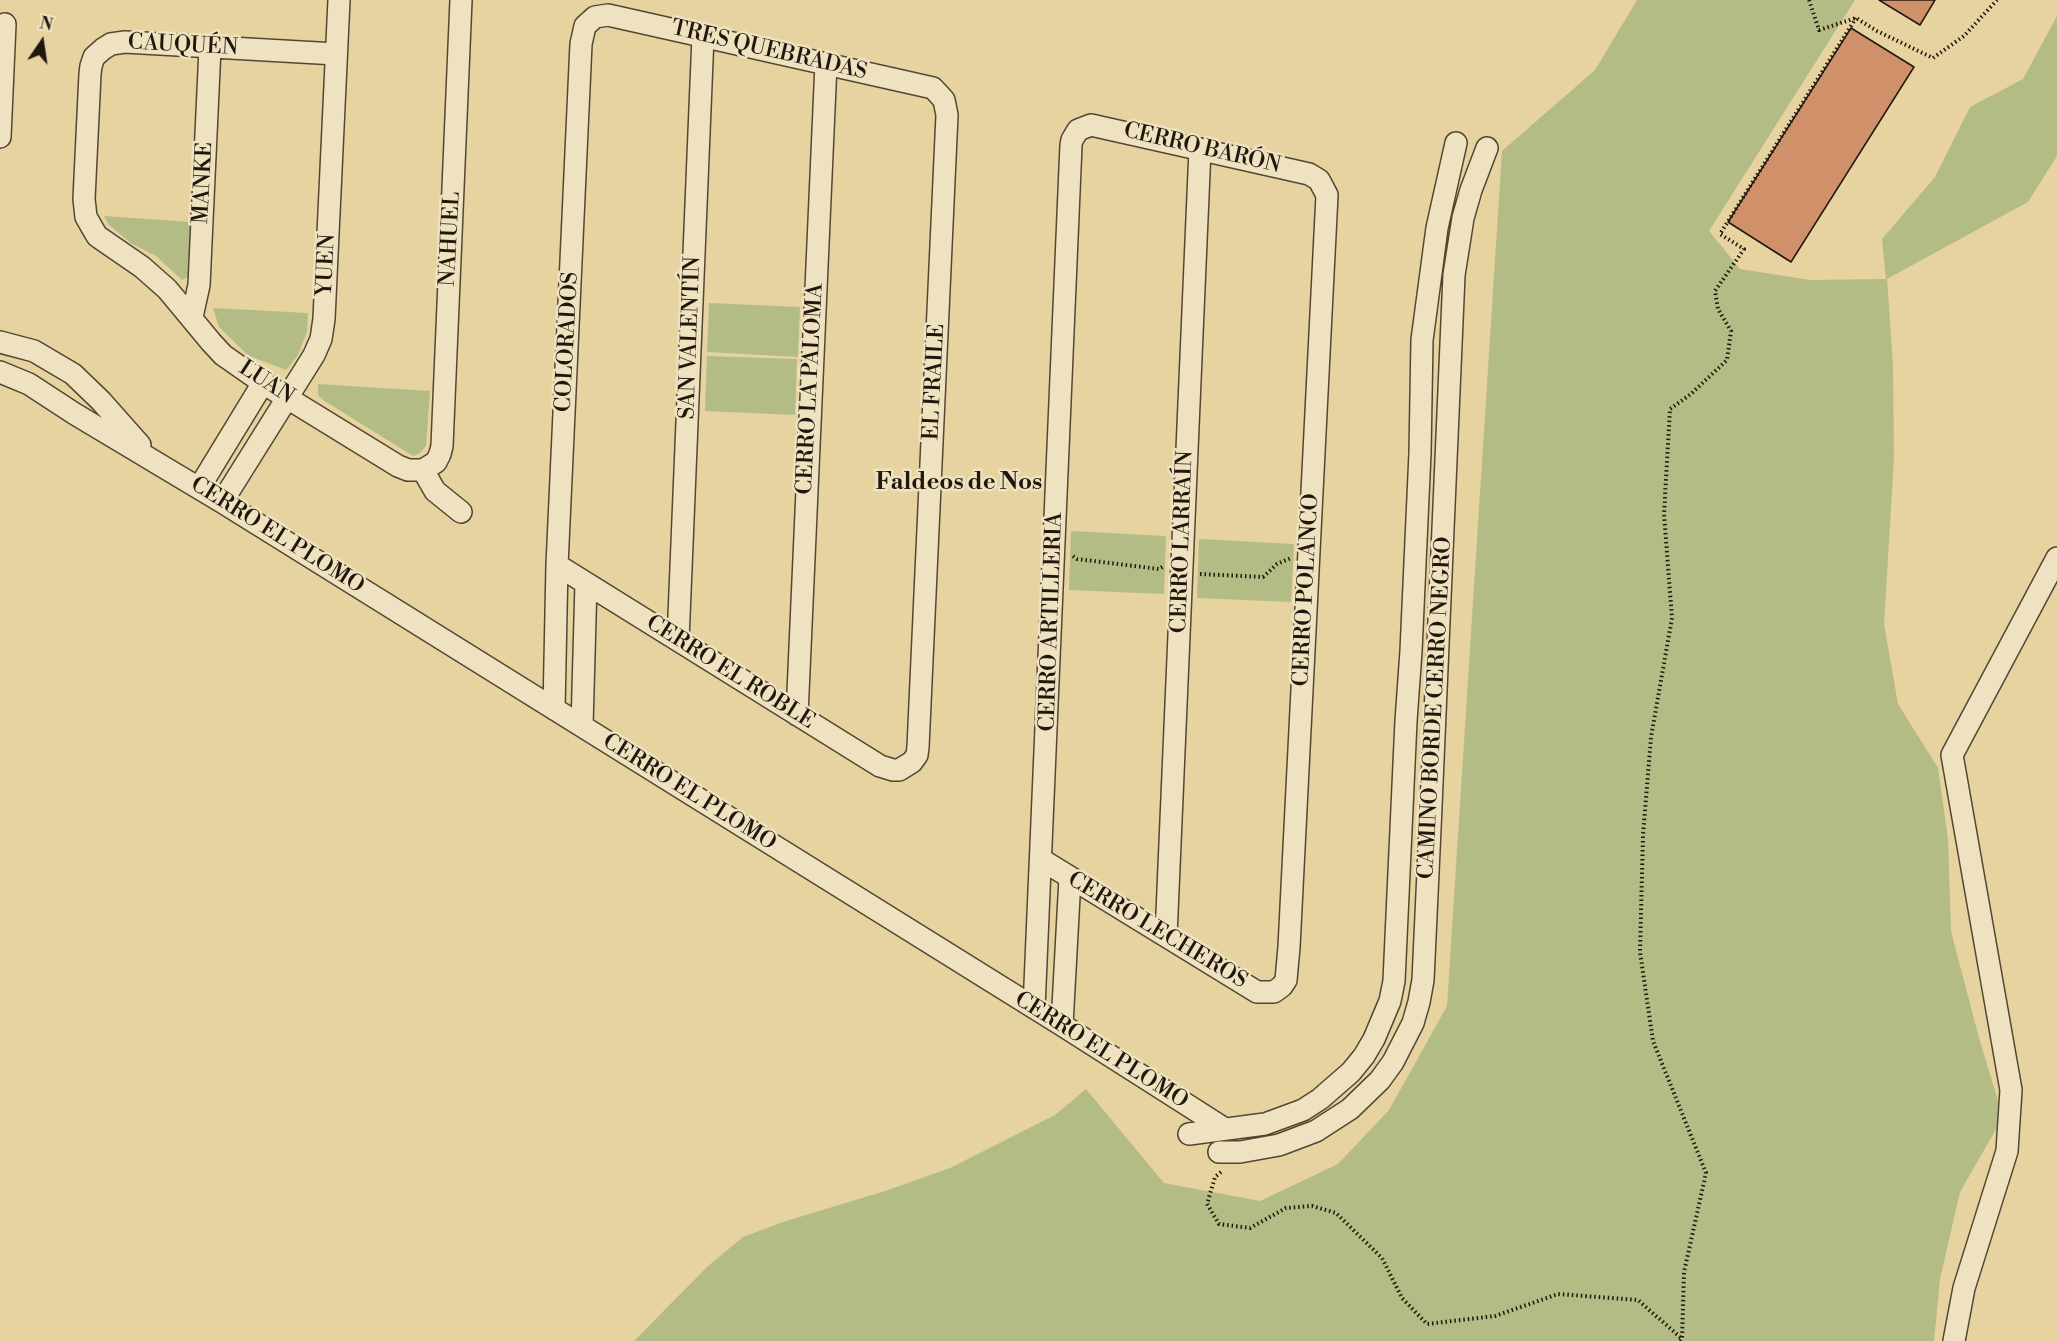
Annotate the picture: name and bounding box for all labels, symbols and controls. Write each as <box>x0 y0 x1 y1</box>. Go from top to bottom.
north arrow <box>12 12 72 72</box>
text: N <box>38 13 54 36</box>
street label: TRES QUEBRADAS <box>668 16 870 86</box>
street label: CAUQUÉN <box>127 30 239 62</box>
street label: CERRO BARÓN <box>1121 118 1283 180</box>
street label: MANKE <box>189 141 219 225</box>
street label: NAHUEL <box>435 191 467 287</box>
street label: YUEN <box>312 233 342 297</box>
street label: SAN VALENTÍN <box>675 256 707 420</box>
street label: COLORADOS <box>551 271 585 413</box>
street label: CERRO LA PALOMA <box>792 283 830 495</box>
street label: EL FRAILE <box>919 323 951 441</box>
street label: LUAN <box>233 355 299 411</box>
street label: CERRO LARRAÍN <box>1167 450 1199 634</box>
district label: Faldeos de Nos <box>876 469 1042 497</box>
street label: CERRO EL PLOMO <box>185 472 369 600</box>
street label: CERRO POLANCO <box>1289 493 1325 687</box>
street label: CERRO ARTILLERIA <box>1035 512 1069 732</box>
street label: CAMINO BORDE CERRO NEGRO <box>1414 536 1458 880</box>
street label: CERRO EL ROBLE <box>641 610 819 736</box>
street label: CERRO EL PLOMO <box>597 729 781 857</box>
street label: CERRO LECHEROS <box>1062 867 1252 995</box>
street label: CERRO EL PLOMO <box>1009 987 1193 1115</box>

